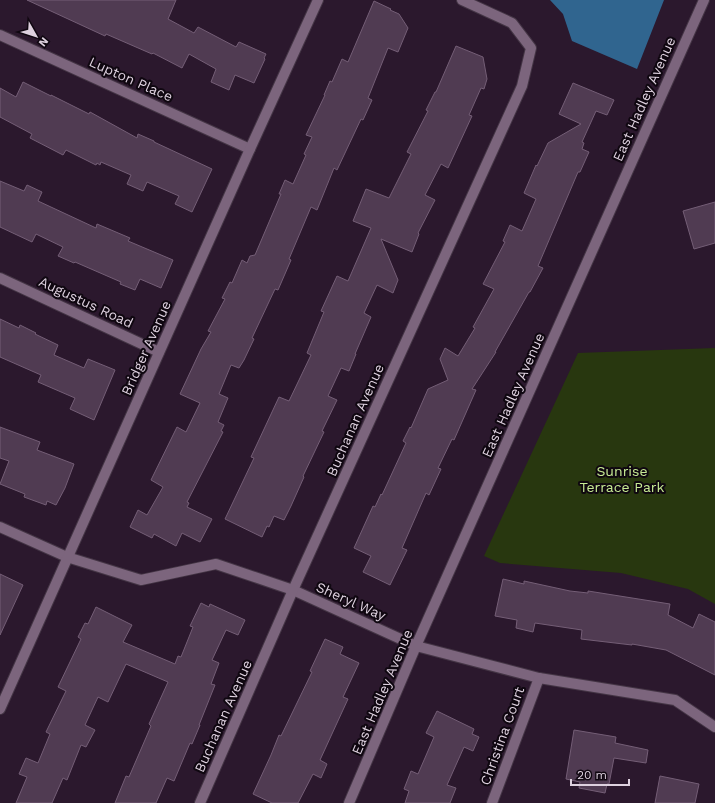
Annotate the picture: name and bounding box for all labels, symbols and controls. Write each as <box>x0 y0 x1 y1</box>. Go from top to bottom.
north arrow <box>16 16 56 56</box>
street label: East Hadley Avenue <box>609 34 679 164</box>
text: N <box>36 35 51 49</box>
street label: Lupton Place <box>87 53 175 105</box>
street label: Augustus Road <box>36 273 136 331</box>
street label: Bridger Avenue <box>118 298 174 398</box>
street label: East Hadley Avenue <box>478 330 548 460</box>
street label: Buchanan Avenue <box>323 361 387 479</box>
park label: Sunrise Terrace Park <box>580 463 665 495</box>
street label: Sheryl Way <box>314 579 389 624</box>
street label: East Hadley Avenue <box>348 627 416 757</box>
street label: Buchanan Avenue <box>191 657 255 775</box>
street label: Christina Court <box>477 685 527 787</box>
scale bar <box>571 761 629 787</box>
text: 20 m <box>577 768 607 782</box>

